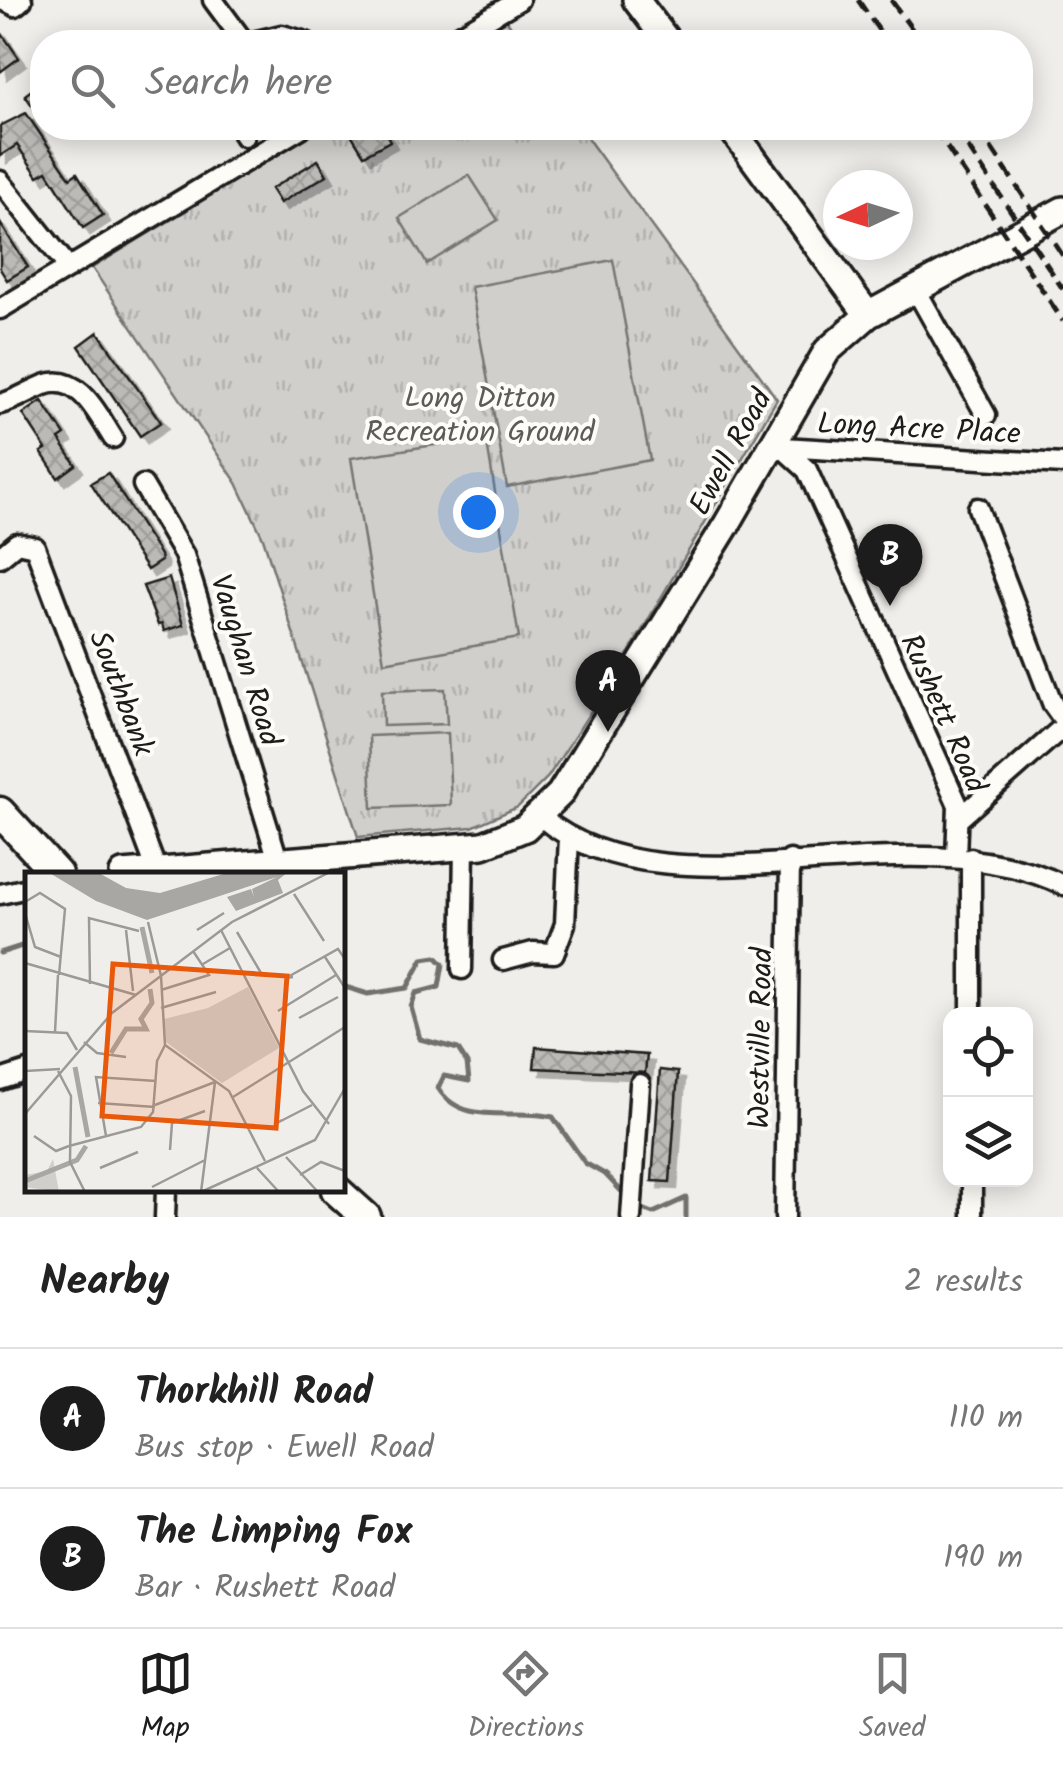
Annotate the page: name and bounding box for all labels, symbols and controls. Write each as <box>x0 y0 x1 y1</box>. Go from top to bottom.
search box <box>30 30 1033 140</box>
text: Search here <box>145 55 332 115</box>
icon: search <box>65 58 120 113</box>
north arrow <box>823 170 913 260</box>
park label: Long Ditton Recreation Ground <box>365 375 596 457</box>
street label: Ewell Road <box>677 380 787 525</box>
street label: Long Acre Place <box>816 401 1022 459</box>
your location <box>453 487 504 538</box>
pin: B <box>858 524 922 606</box>
street label: Vaughan Road <box>195 569 293 753</box>
street label: Southbank <box>74 624 166 765</box>
street label: Rushett Road <box>886 627 999 802</box>
pin: A <box>576 650 640 732</box>
inset map <box>25 872 345 1192</box>
street label: Westville Road <box>736 946 788 1129</box>
map controls <box>943 1007 1033 1187</box>
button: locate <box>943 1007 1033 1097</box>
button: layers <box>943 1097 1033 1187</box>
text: Nearby <box>40 1249 169 1316</box>
text: 2 results <box>904 1257 1023 1308</box>
text: Thorkhill Road <box>135 1363 373 1423</box>
text: A <box>62 1393 83 1444</box>
text: 110 m <box>949 1393 1023 1444</box>
text: Bus stop · Ewell Road <box>135 1423 434 1474</box>
text: The Limping Fox <box>135 1503 412 1563</box>
text: B <box>63 1533 82 1584</box>
text: 190 m <box>943 1533 1023 1584</box>
text: Bar · Rushett Road <box>135 1563 395 1614</box>
tab: Map <box>138 1646 193 1751</box>
tab: Directions <box>468 1646 584 1751</box>
tab: Saved <box>859 1646 925 1751</box>

